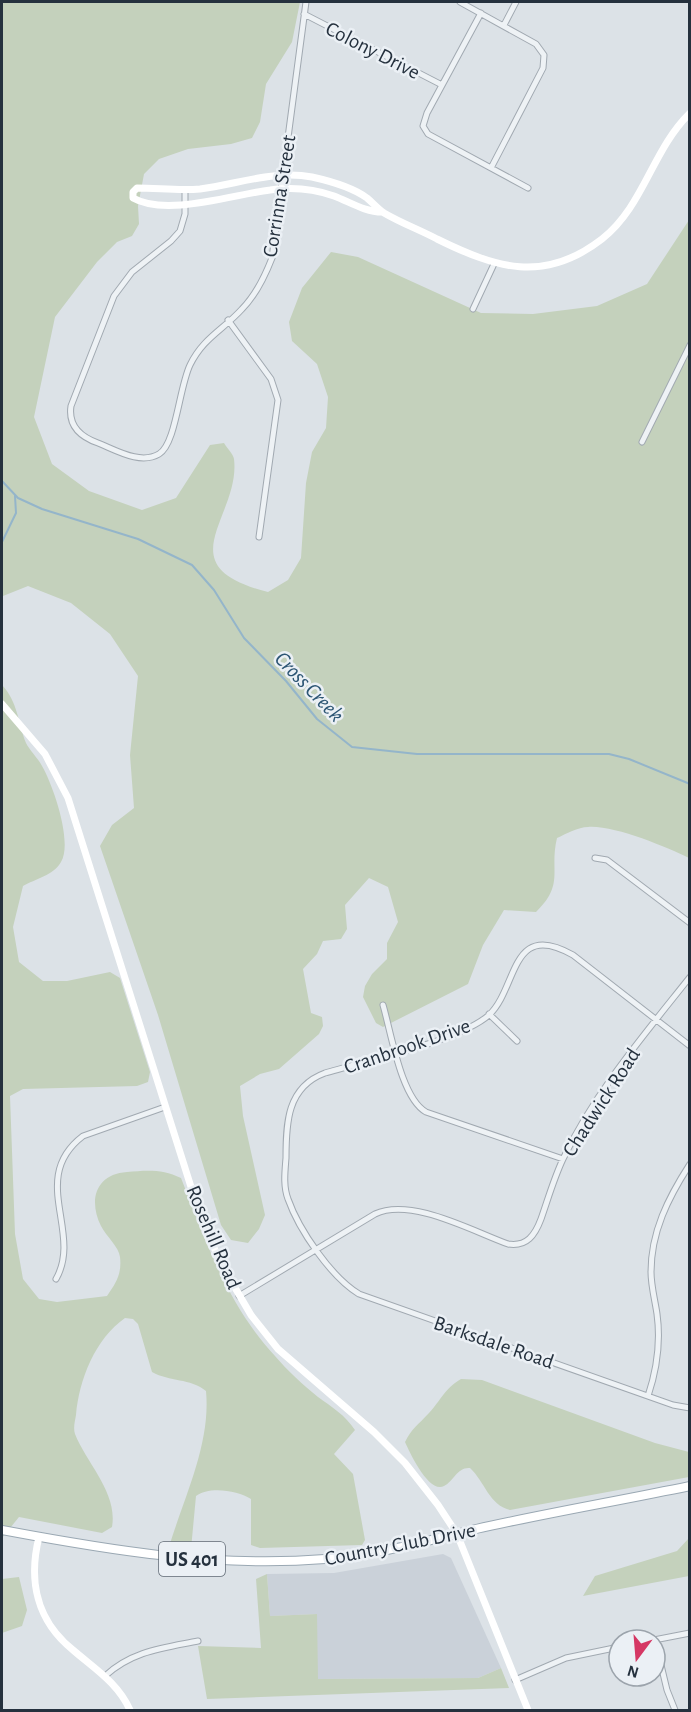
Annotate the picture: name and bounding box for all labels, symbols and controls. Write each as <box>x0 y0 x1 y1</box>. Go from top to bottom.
street label: Colony Drive <box>322 18 423 83</box>
street label: Corrinna Street <box>259 133 300 259</box>
water label: Cross Creek <box>271 647 348 726</box>
street label: Cranbrook Drive <box>341 1015 473 1078</box>
street label: Chadwick Road <box>559 1044 644 1160</box>
street label: Rosehill Road <box>182 1182 245 1292</box>
street label: Barksdale Road <box>431 1312 557 1373</box>
street label: Country Club Drive <box>323 1520 477 1569</box>
road number: US 401 <box>159 1542 225 1576</box>
north arrow <box>607 1628 667 1688</box>
text: N <box>626 1662 641 1681</box>

